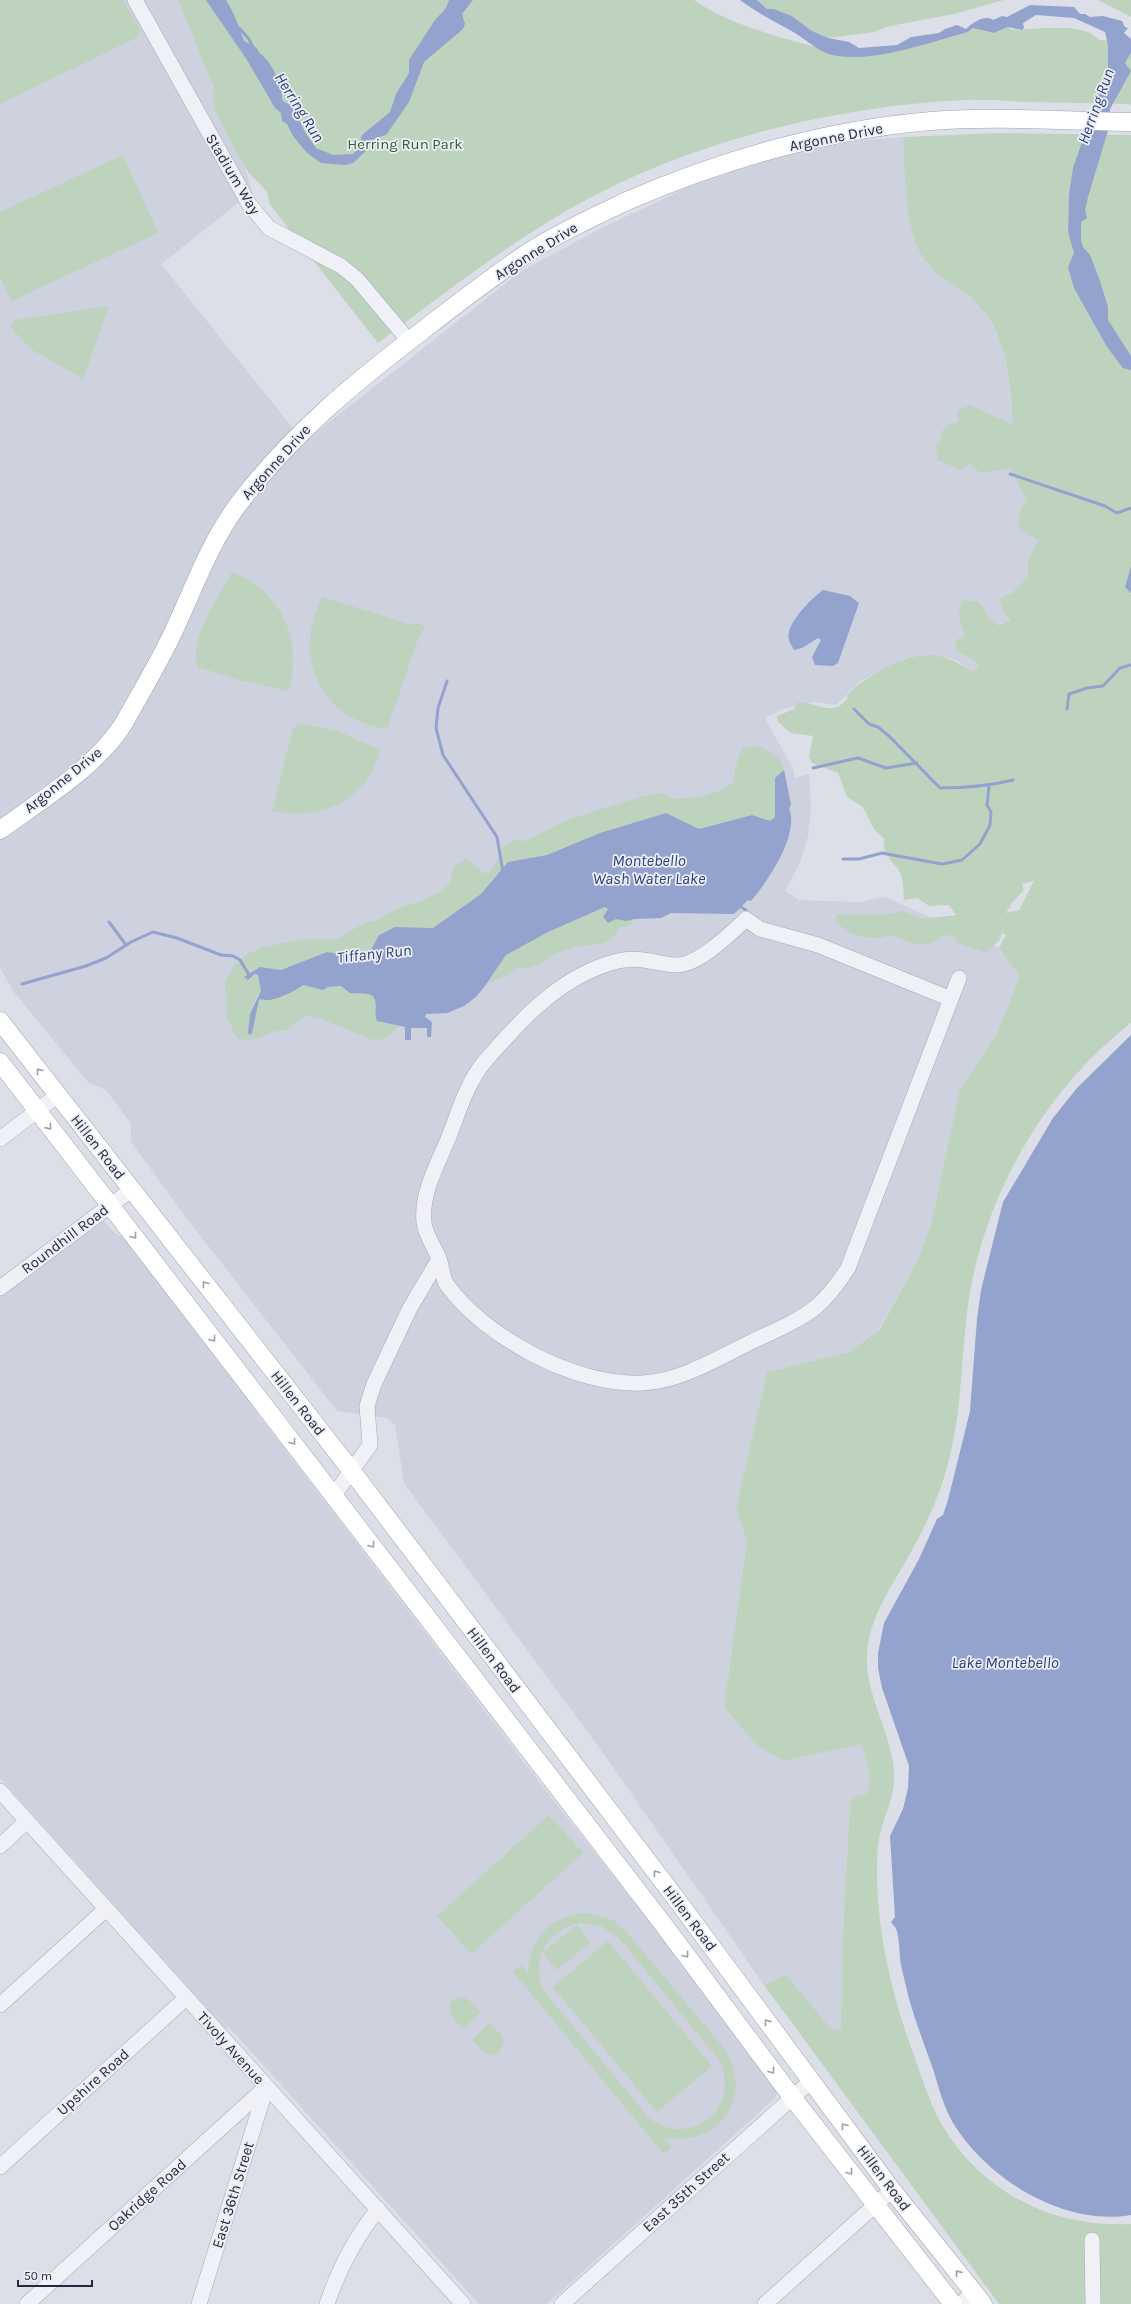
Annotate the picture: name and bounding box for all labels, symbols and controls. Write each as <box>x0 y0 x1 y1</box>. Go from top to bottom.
water label: Herring Run <box>1073 66 1118 146</box>
water label: Herring Run <box>271 69 329 146</box>
street label: Argonne Drive <box>788 119 884 155</box>
street label: Stadium Way <box>202 130 264 218</box>
park label: Herring Run Park <box>347 135 463 153</box>
street label: Argonne Drive <box>491 218 581 284</box>
street label: Argonne Drive <box>238 421 314 503</box>
street label: Argonne Drive <box>20 743 106 817</box>
water label: Montebello Wash Water Lake <box>593 851 706 888</box>
water label: Tiffany Run <box>336 940 412 967</box>
one-way arrow <box>37 1069 44 1076</box>
street label: Hillen Road <box>67 1111 129 1183</box>
one-way arrow <box>45 1122 52 1129</box>
street label: Roundhill Road <box>18 1200 112 1278</box>
one-way arrow <box>129 1231 136 1238</box>
one-way arrow <box>203 1282 210 1289</box>
one-way arrow <box>209 1334 216 1341</box>
street label: Hillen Road <box>267 1367 329 1439</box>
one-way arrow <box>288 1437 295 1444</box>
one-way arrow <box>367 1540 374 1547</box>
street label: Hillen Road <box>463 1624 525 1696</box>
water label: Lake Montebello <box>951 1653 1059 1672</box>
one-way arrow <box>654 1870 661 1877</box>
street label: Hillen Road <box>659 1882 721 1954</box>
one-way arrow <box>682 1951 689 1958</box>
street label: Tivoly Avenue <box>194 2008 268 2088</box>
one-way arrow <box>764 2019 772 2026</box>
street label: Upshire Road <box>53 2045 133 2119</box>
one-way arrow <box>767 2067 775 2074</box>
one-way arrow <box>842 2124 849 2131</box>
street label: East 36th Street <box>208 2139 258 2251</box>
street label: Hillen Road <box>853 2142 915 2214</box>
street label: East 35th Street <box>639 2148 733 2236</box>
street label: Oakridge Road <box>104 2155 190 2235</box>
one-way arrow <box>845 2168 852 2175</box>
scale bar <box>18 2262 92 2288</box>
text: 50 m <box>24 2269 52 2283</box>
one-way arrow <box>956 2271 963 2278</box>

